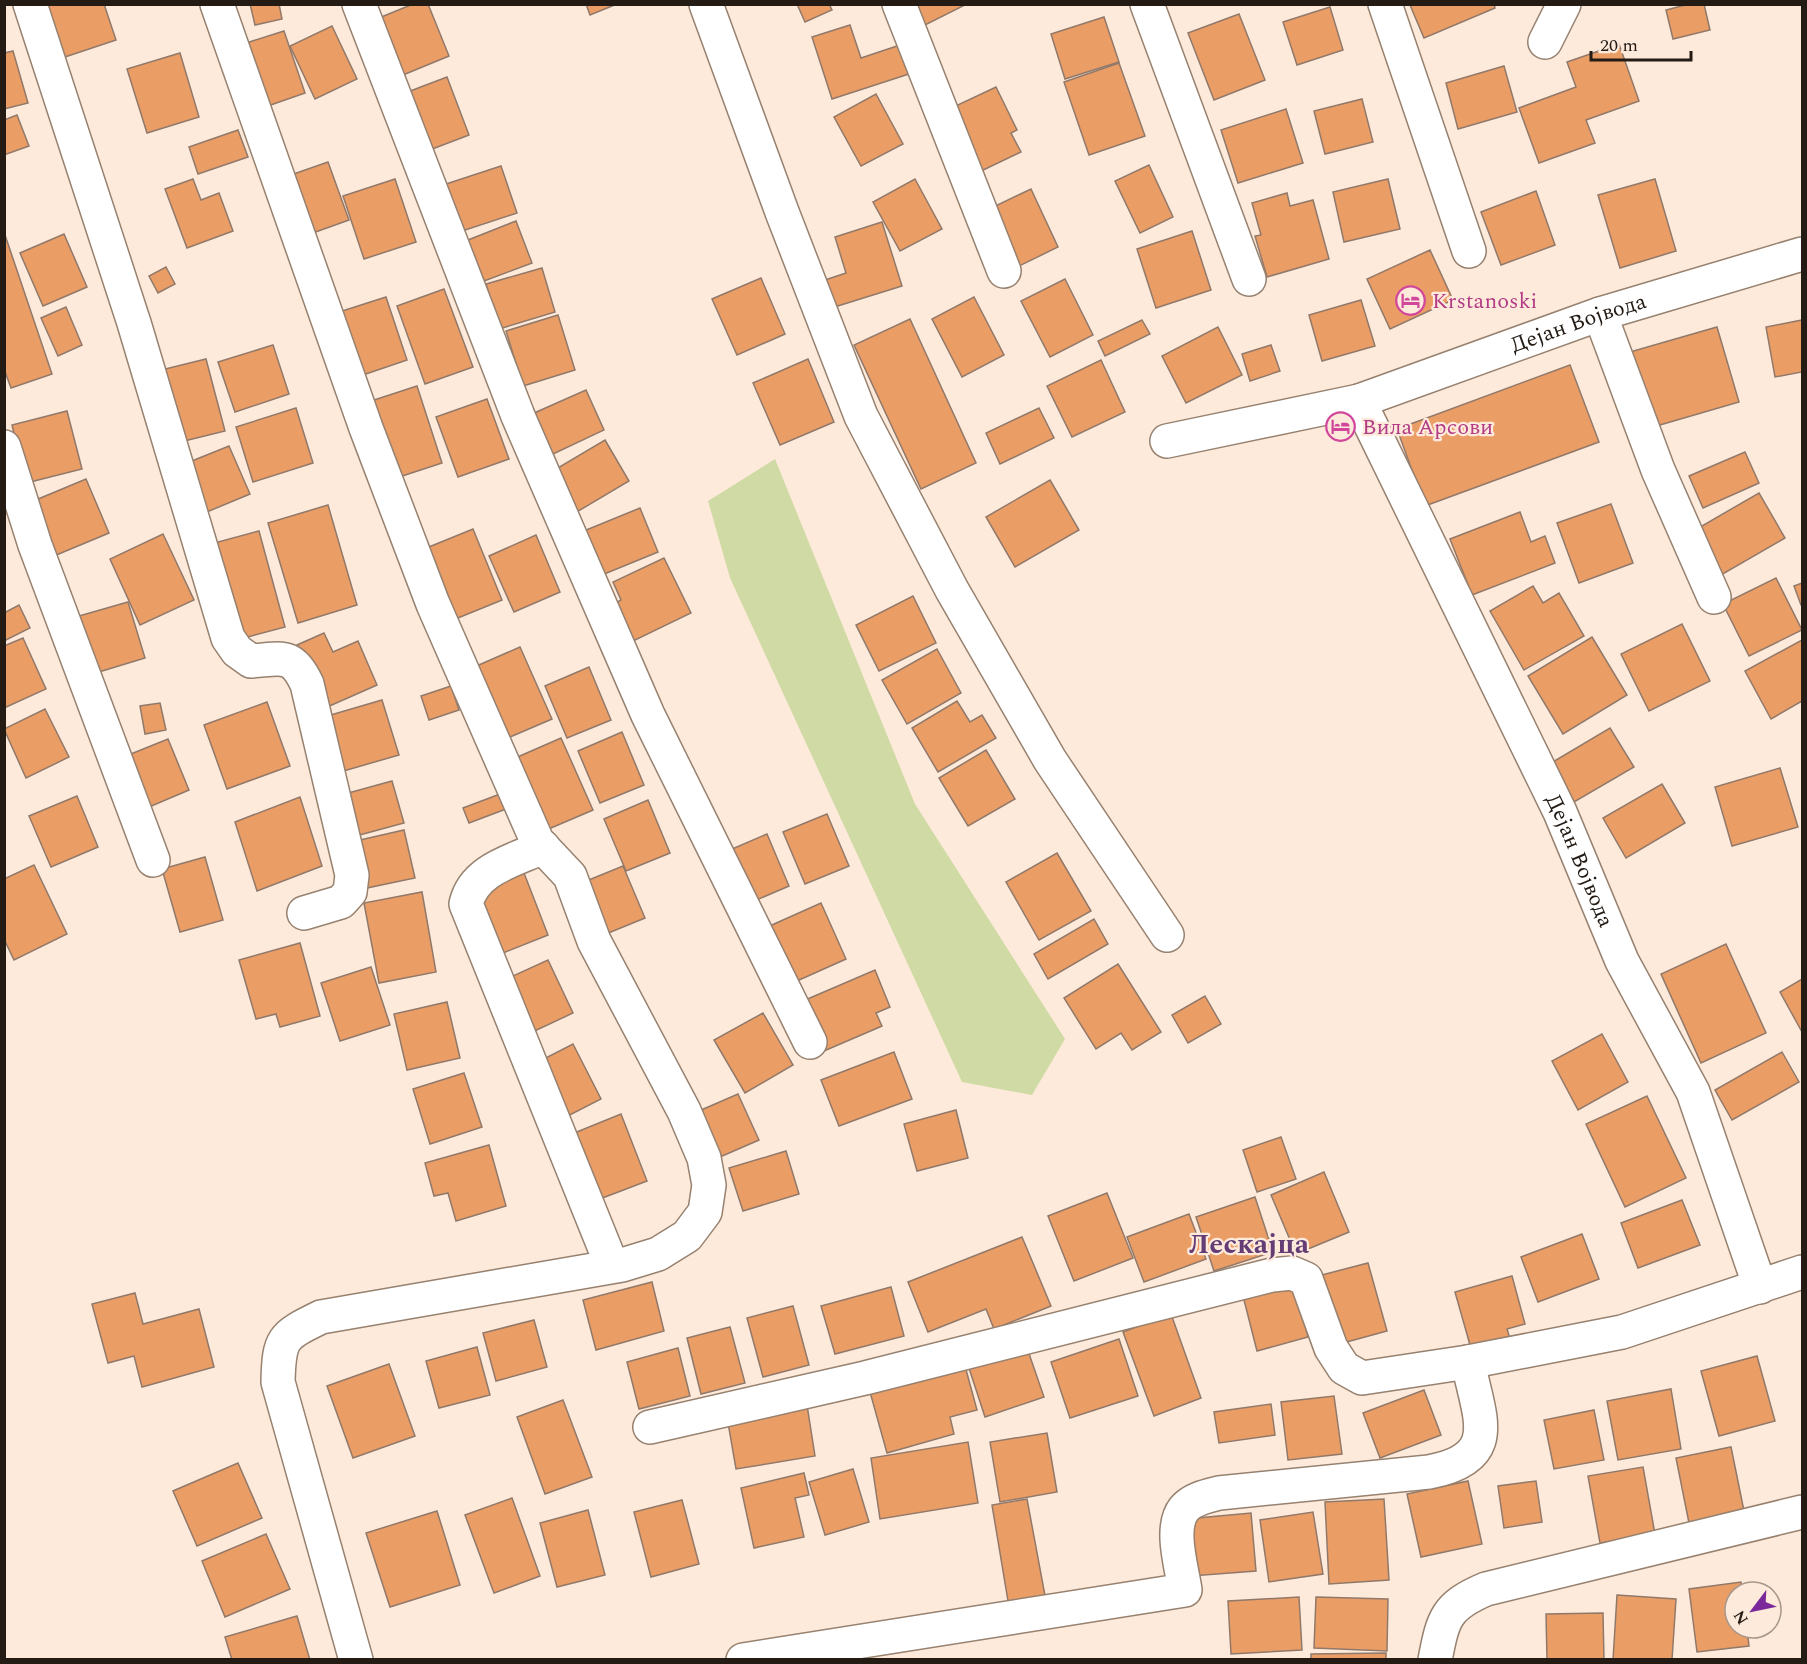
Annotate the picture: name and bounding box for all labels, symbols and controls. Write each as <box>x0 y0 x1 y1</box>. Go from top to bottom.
scale bar <box>1591 24 1692 62</box>
text: 20 m <box>1600 32 1638 59</box>
hotel icon: Krstanoski <box>1395 285 1427 317</box>
place label: Krstanoski <box>1432 285 1537 318</box>
street label: Дејан Војвода <box>1506 285 1651 362</box>
hotel icon: Вила Арсови <box>1325 411 1357 443</box>
place label: Вила Арсови <box>1362 411 1493 444</box>
street label: Дејан Војвода <box>1537 788 1623 932</box>
district label: Лескајца <box>1189 1223 1310 1266</box>
north arrow <box>1723 1580 1783 1640</box>
text: N <box>1727 1606 1755 1629</box>

